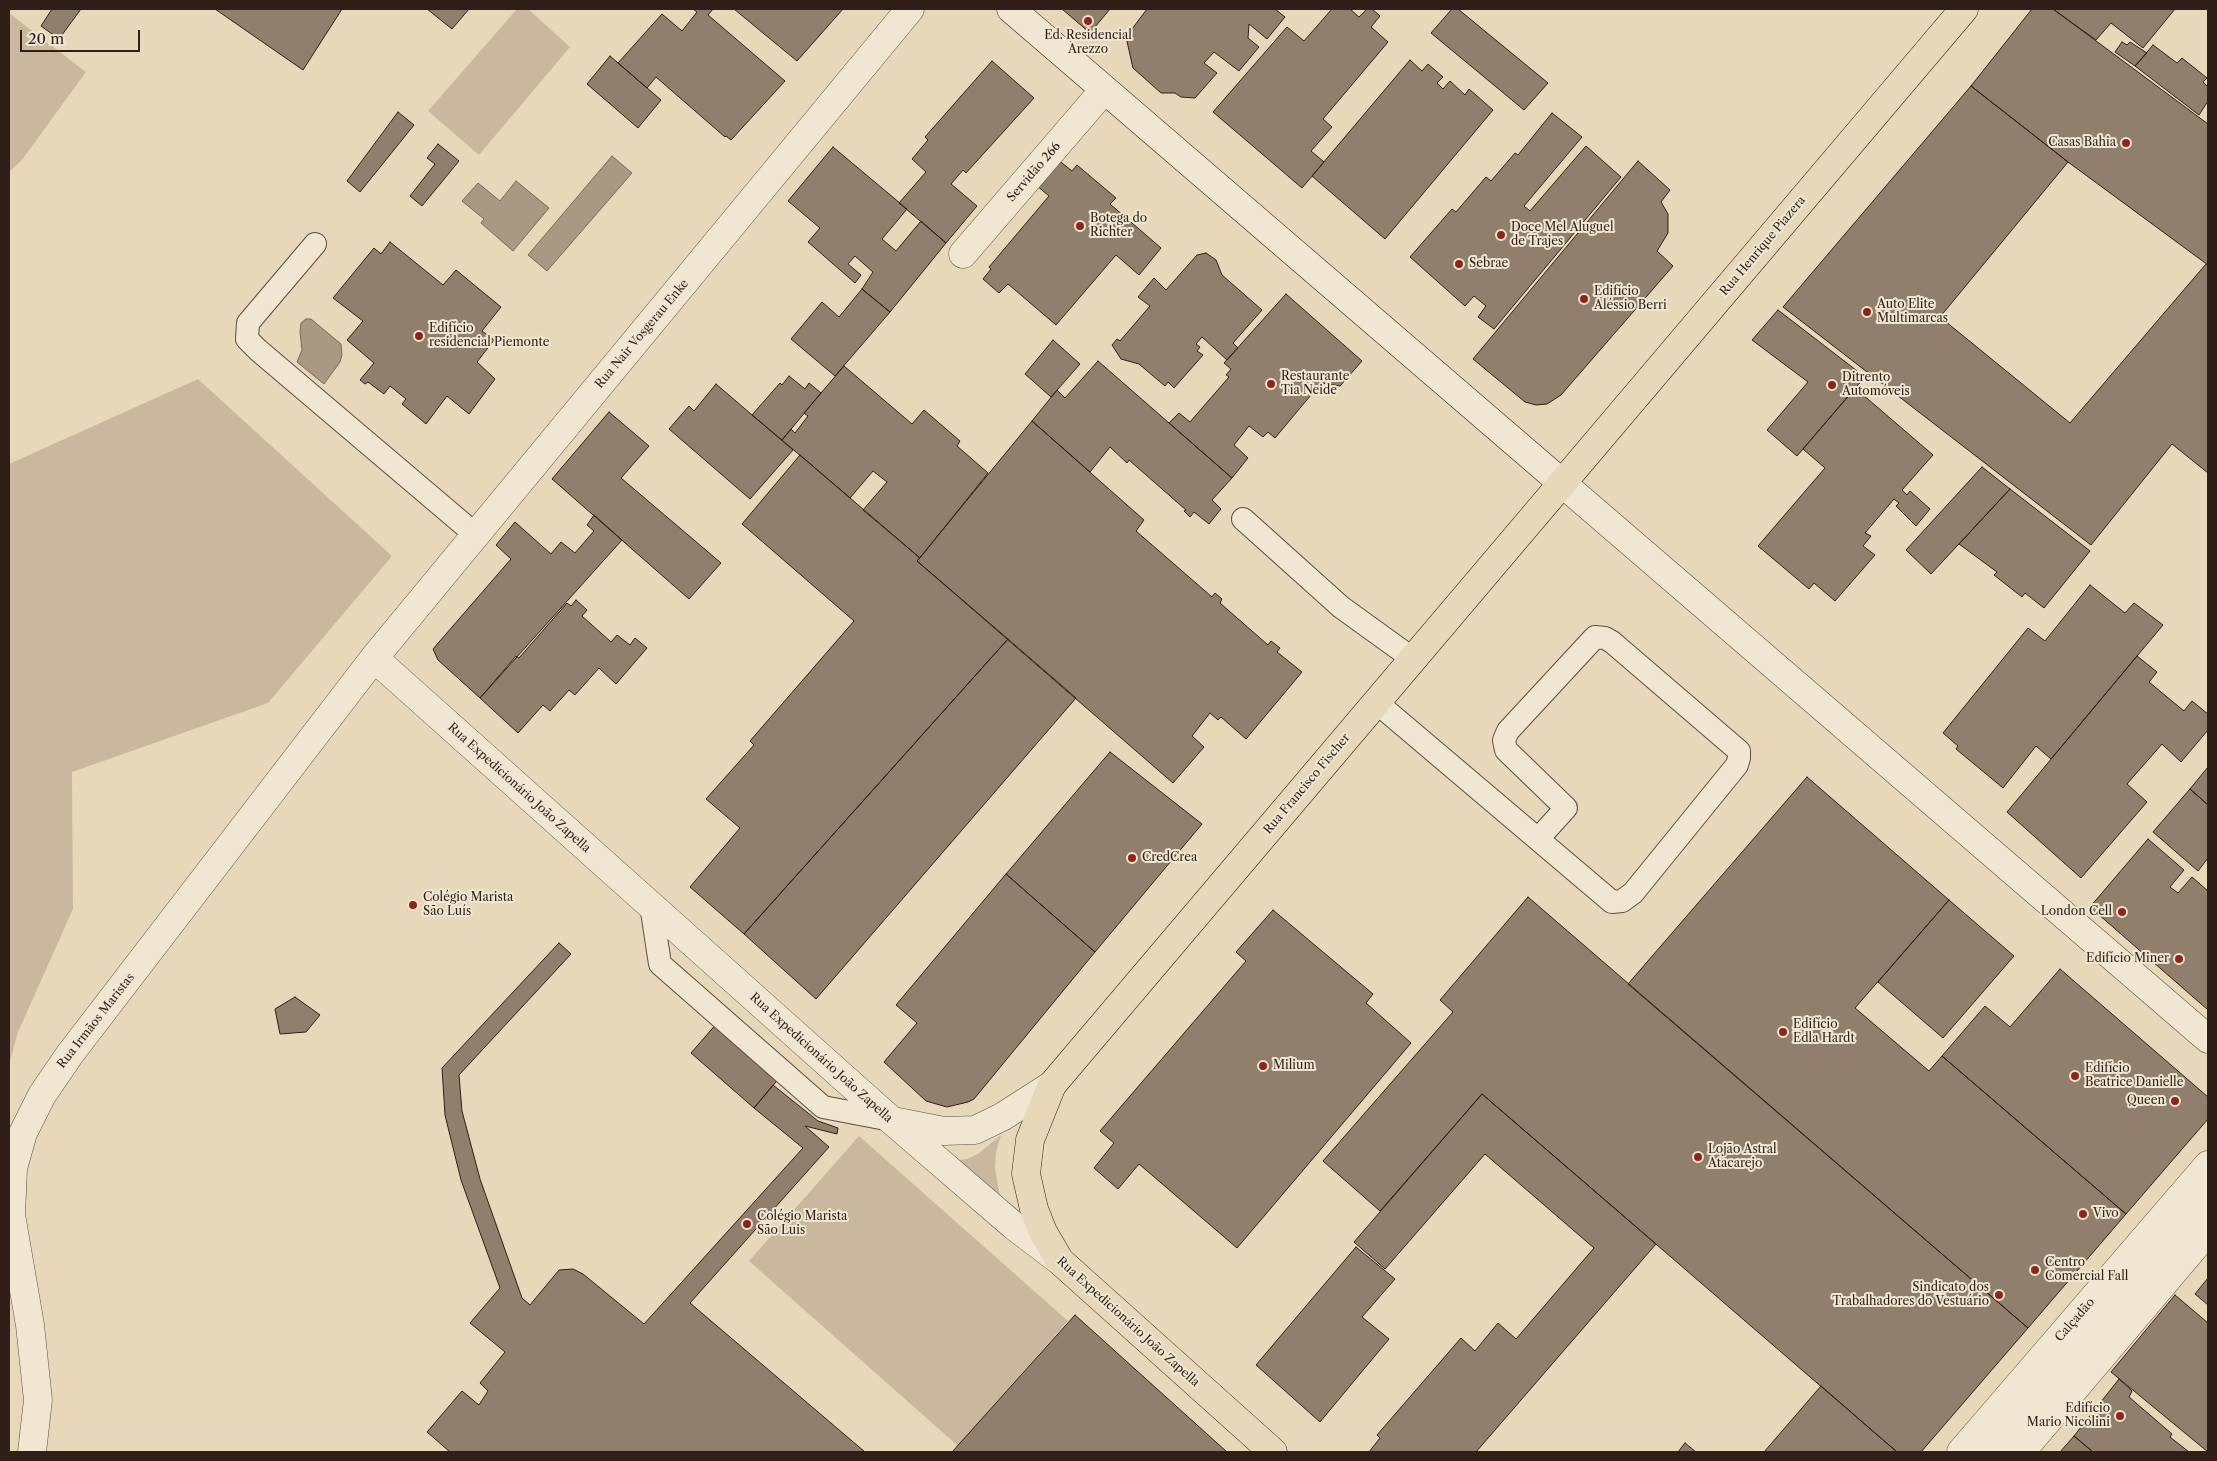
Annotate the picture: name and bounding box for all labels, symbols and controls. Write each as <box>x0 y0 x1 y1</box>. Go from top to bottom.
marker: Ed. Residencial Arezzo <box>1082 15 1094 27</box>
scale bar <box>22 20 142 52</box>
text: 20 m <box>28 29 64 48</box>
place label: Ed. Residencial Arezzo <box>1044 29 1132 57</box>
place label: Casas Bahia <box>2048 136 2116 150</box>
marker: Casas Bahia <box>2120 137 2132 149</box>
street label: Servidão 266 <box>1004 139 1064 205</box>
street label: Rua Henrique Piazera <box>1717 193 1809 299</box>
place label: Botega do Richter <box>1090 212 1147 240</box>
marker: Botega do Richter <box>1074 220 1086 232</box>
place label: Doce Mel Aluguel de Trajes <box>1511 221 1613 249</box>
marker: Doce Mel Aluguel de Trajes <box>1495 229 1507 241</box>
place label: Sebrae <box>1469 257 1508 271</box>
marker: Sebrae <box>1453 258 1465 270</box>
street label: Rua Nair Vosgerau Enke <box>592 277 692 391</box>
place label: Edifício Aléssio Berri <box>1594 285 1667 313</box>
marker: Edifício Aléssio Berri <box>1578 293 1590 305</box>
place label: Auto Elite Multimarcas <box>1877 298 1948 326</box>
marker: Auto Elite Multimarcas <box>1861 306 1873 318</box>
place label: Edifício residencial Piemonte <box>429 322 549 350</box>
marker: Edifício residencial Piemonte <box>413 330 425 342</box>
place label: Restaurante Tia Neide <box>1281 370 1349 398</box>
place label: Ditrento Automóveis <box>1842 371 1910 399</box>
marker: Restaurante Tia Neide <box>1265 378 1277 390</box>
marker: Ditrento Automóveis <box>1826 379 1838 391</box>
street label: Rua Expedicionário João Zapella <box>445 720 593 856</box>
street label: Rua Francisco Fischer <box>1261 731 1353 837</box>
place label: CredCrea <box>1142 851 1197 865</box>
marker: CredCrea <box>1126 852 1138 864</box>
place label: Colégio Marista São Luís <box>423 891 513 919</box>
marker: Colégio Marista São Luís <box>407 899 419 911</box>
place label: London Cell <box>2041 905 2112 919</box>
marker: London Cell <box>2116 906 2128 918</box>
place label: Edifício Miner <box>2086 952 2169 966</box>
marker: Edifício Miner <box>2173 953 2185 965</box>
street label: Rua Irmãos Maristas <box>54 971 138 1071</box>
street label: Rua Expedicionário João Zapella <box>747 990 895 1126</box>
place label: Edifício Edla Hardt <box>1793 1018 1855 1046</box>
marker: Edifício Edla Hardt <box>1777 1026 1789 1038</box>
place label: Milium <box>1273 1059 1315 1073</box>
marker: Milium <box>1257 1060 1269 1072</box>
place label: Edifício Beatrice Danielle <box>2085 1062 2183 1090</box>
marker: Edifício Beatrice Danielle <box>2069 1070 2081 1082</box>
place label: Queen <box>2127 1094 2165 1108</box>
marker: Queen <box>2169 1095 2181 1107</box>
place label: Lojão Astral Atacarejo <box>1708 1143 1777 1171</box>
marker: Lojão Astral Atacarejo <box>1692 1151 1704 1163</box>
place label: Vivo <box>2093 1207 2119 1221</box>
marker: Vivo <box>2077 1208 2089 1220</box>
place label: Colégio Marista São Luis <box>757 1210 847 1238</box>
marker: Colégio Marista São Luis <box>741 1218 753 1230</box>
street label: Rua Expedicionário João Zapella <box>1054 1254 1202 1390</box>
place label: Centro Comercial Fall <box>2045 1256 2128 1284</box>
marker: Centro Comercial Fall <box>2029 1264 2041 1276</box>
place label: Sindicato dos Trabalhadores do Vestuário <box>1832 1281 1989 1309</box>
marker: Sindicato dos Trabalhadores do Vestuário <box>1993 1289 2005 1301</box>
street label: Calçadão <box>2052 1295 2098 1345</box>
place label: Edifício Mario Nicolini <box>2027 1402 2110 1430</box>
marker: Edifício Mario Nicolini <box>2114 1410 2126 1422</box>

